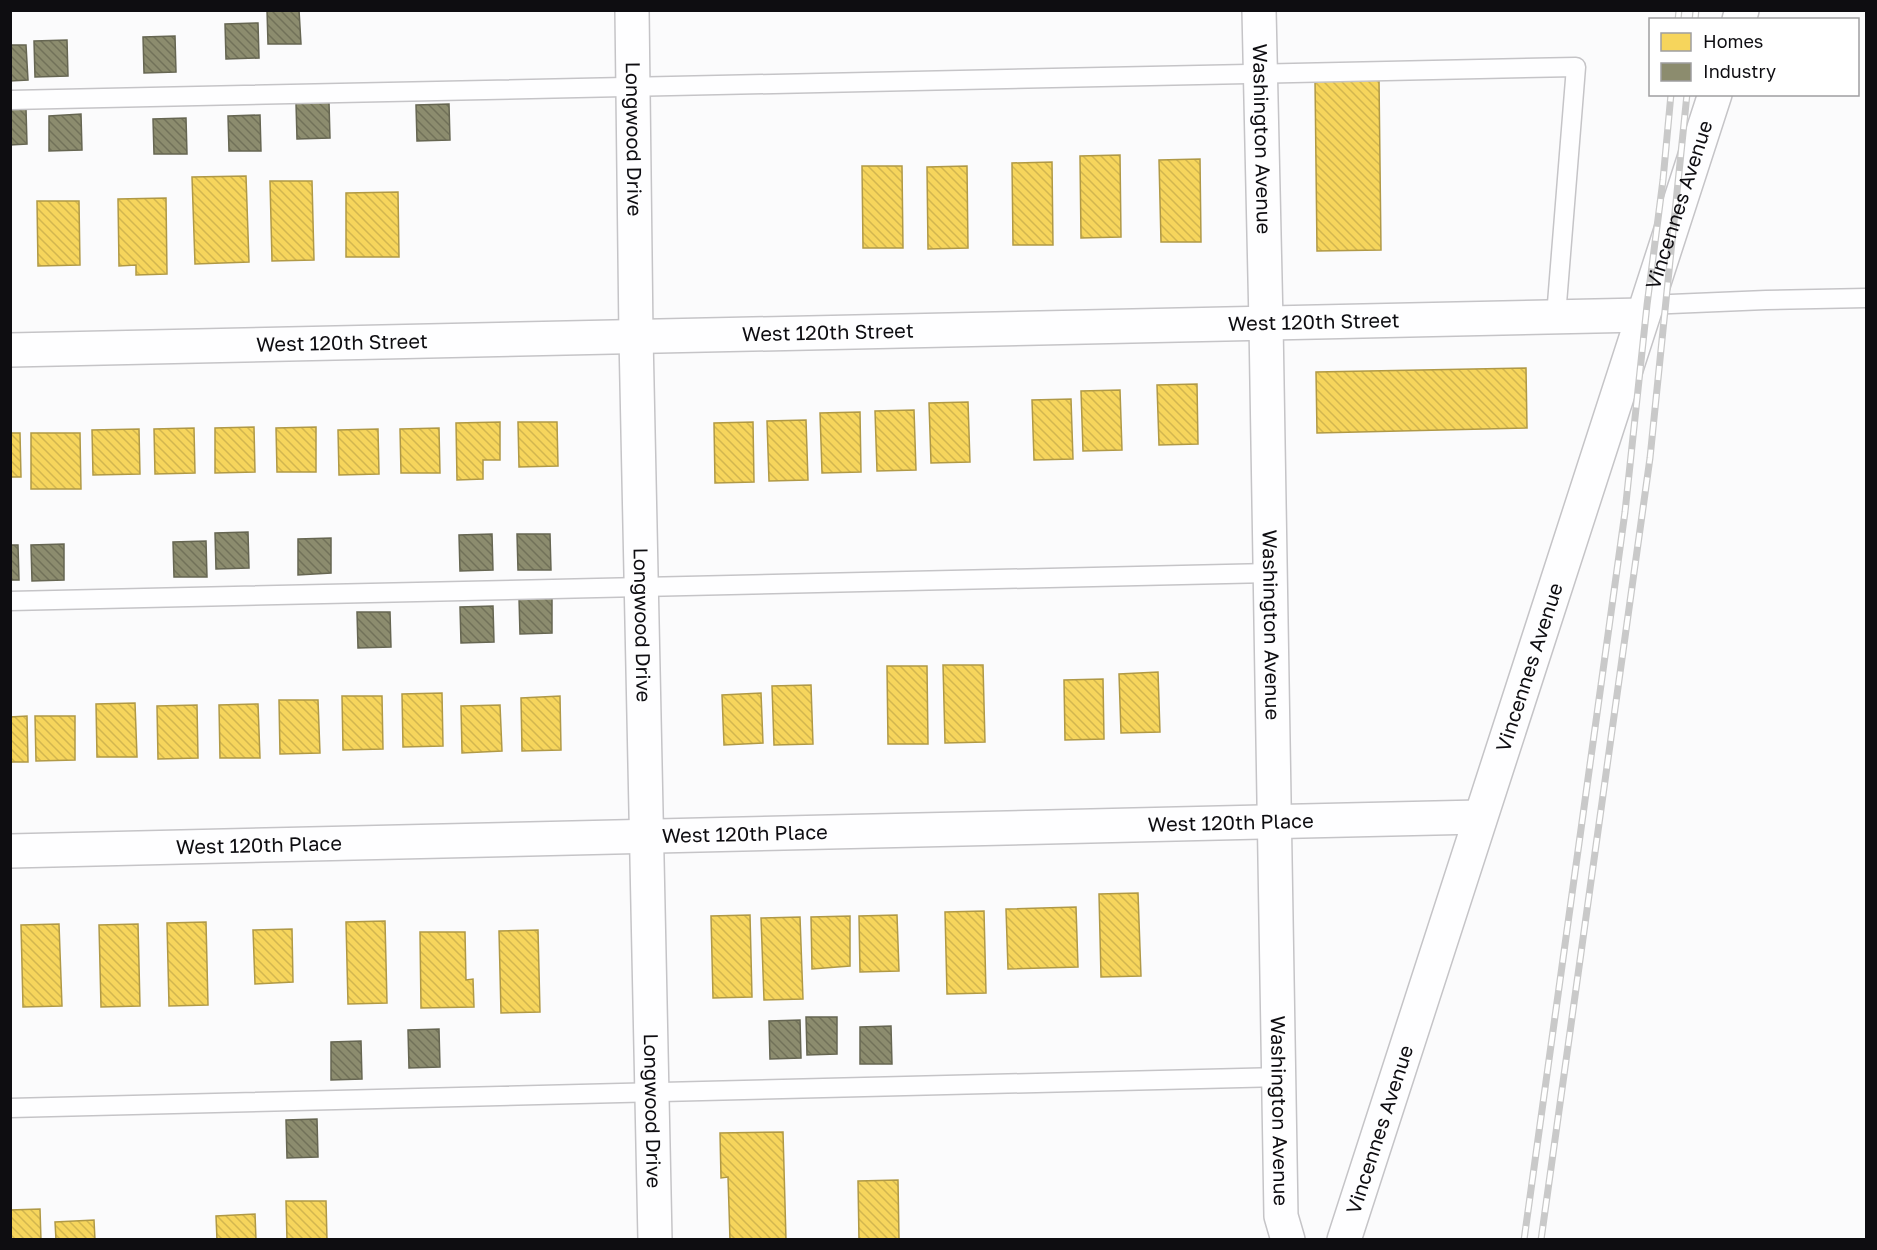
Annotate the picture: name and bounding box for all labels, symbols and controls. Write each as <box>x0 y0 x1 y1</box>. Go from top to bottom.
legend <box>1649 18 1859 96</box>
text: Homes <box>1703 30 1763 52</box>
street label: Washington Avenue <box>1249 43 1277 234</box>
text: Industry <box>1703 60 1776 82</box>
street label: Longwood Drive <box>622 61 648 216</box>
street label: Vincennes Avenue <box>1640 117 1717 292</box>
street label: West 120th Street <box>1227 307 1400 335</box>
street label: West 120th Street <box>742 318 914 345</box>
street label: West 120th Street <box>256 328 428 356</box>
street label: Washington Avenue <box>1258 529 1286 720</box>
street label: Longwood Drive <box>629 547 657 703</box>
street label: Vincennes Avenue <box>1490 579 1567 754</box>
street label: West 120th Place <box>1147 808 1314 836</box>
street label: West 120th Place <box>662 819 828 847</box>
street label: West 120th Place <box>176 830 342 858</box>
street label: Washington Avenue <box>1267 1015 1294 1206</box>
street label: Longwood Drive <box>640 1033 667 1188</box>
street label: Vincennes Avenue <box>1340 1042 1417 1217</box>

